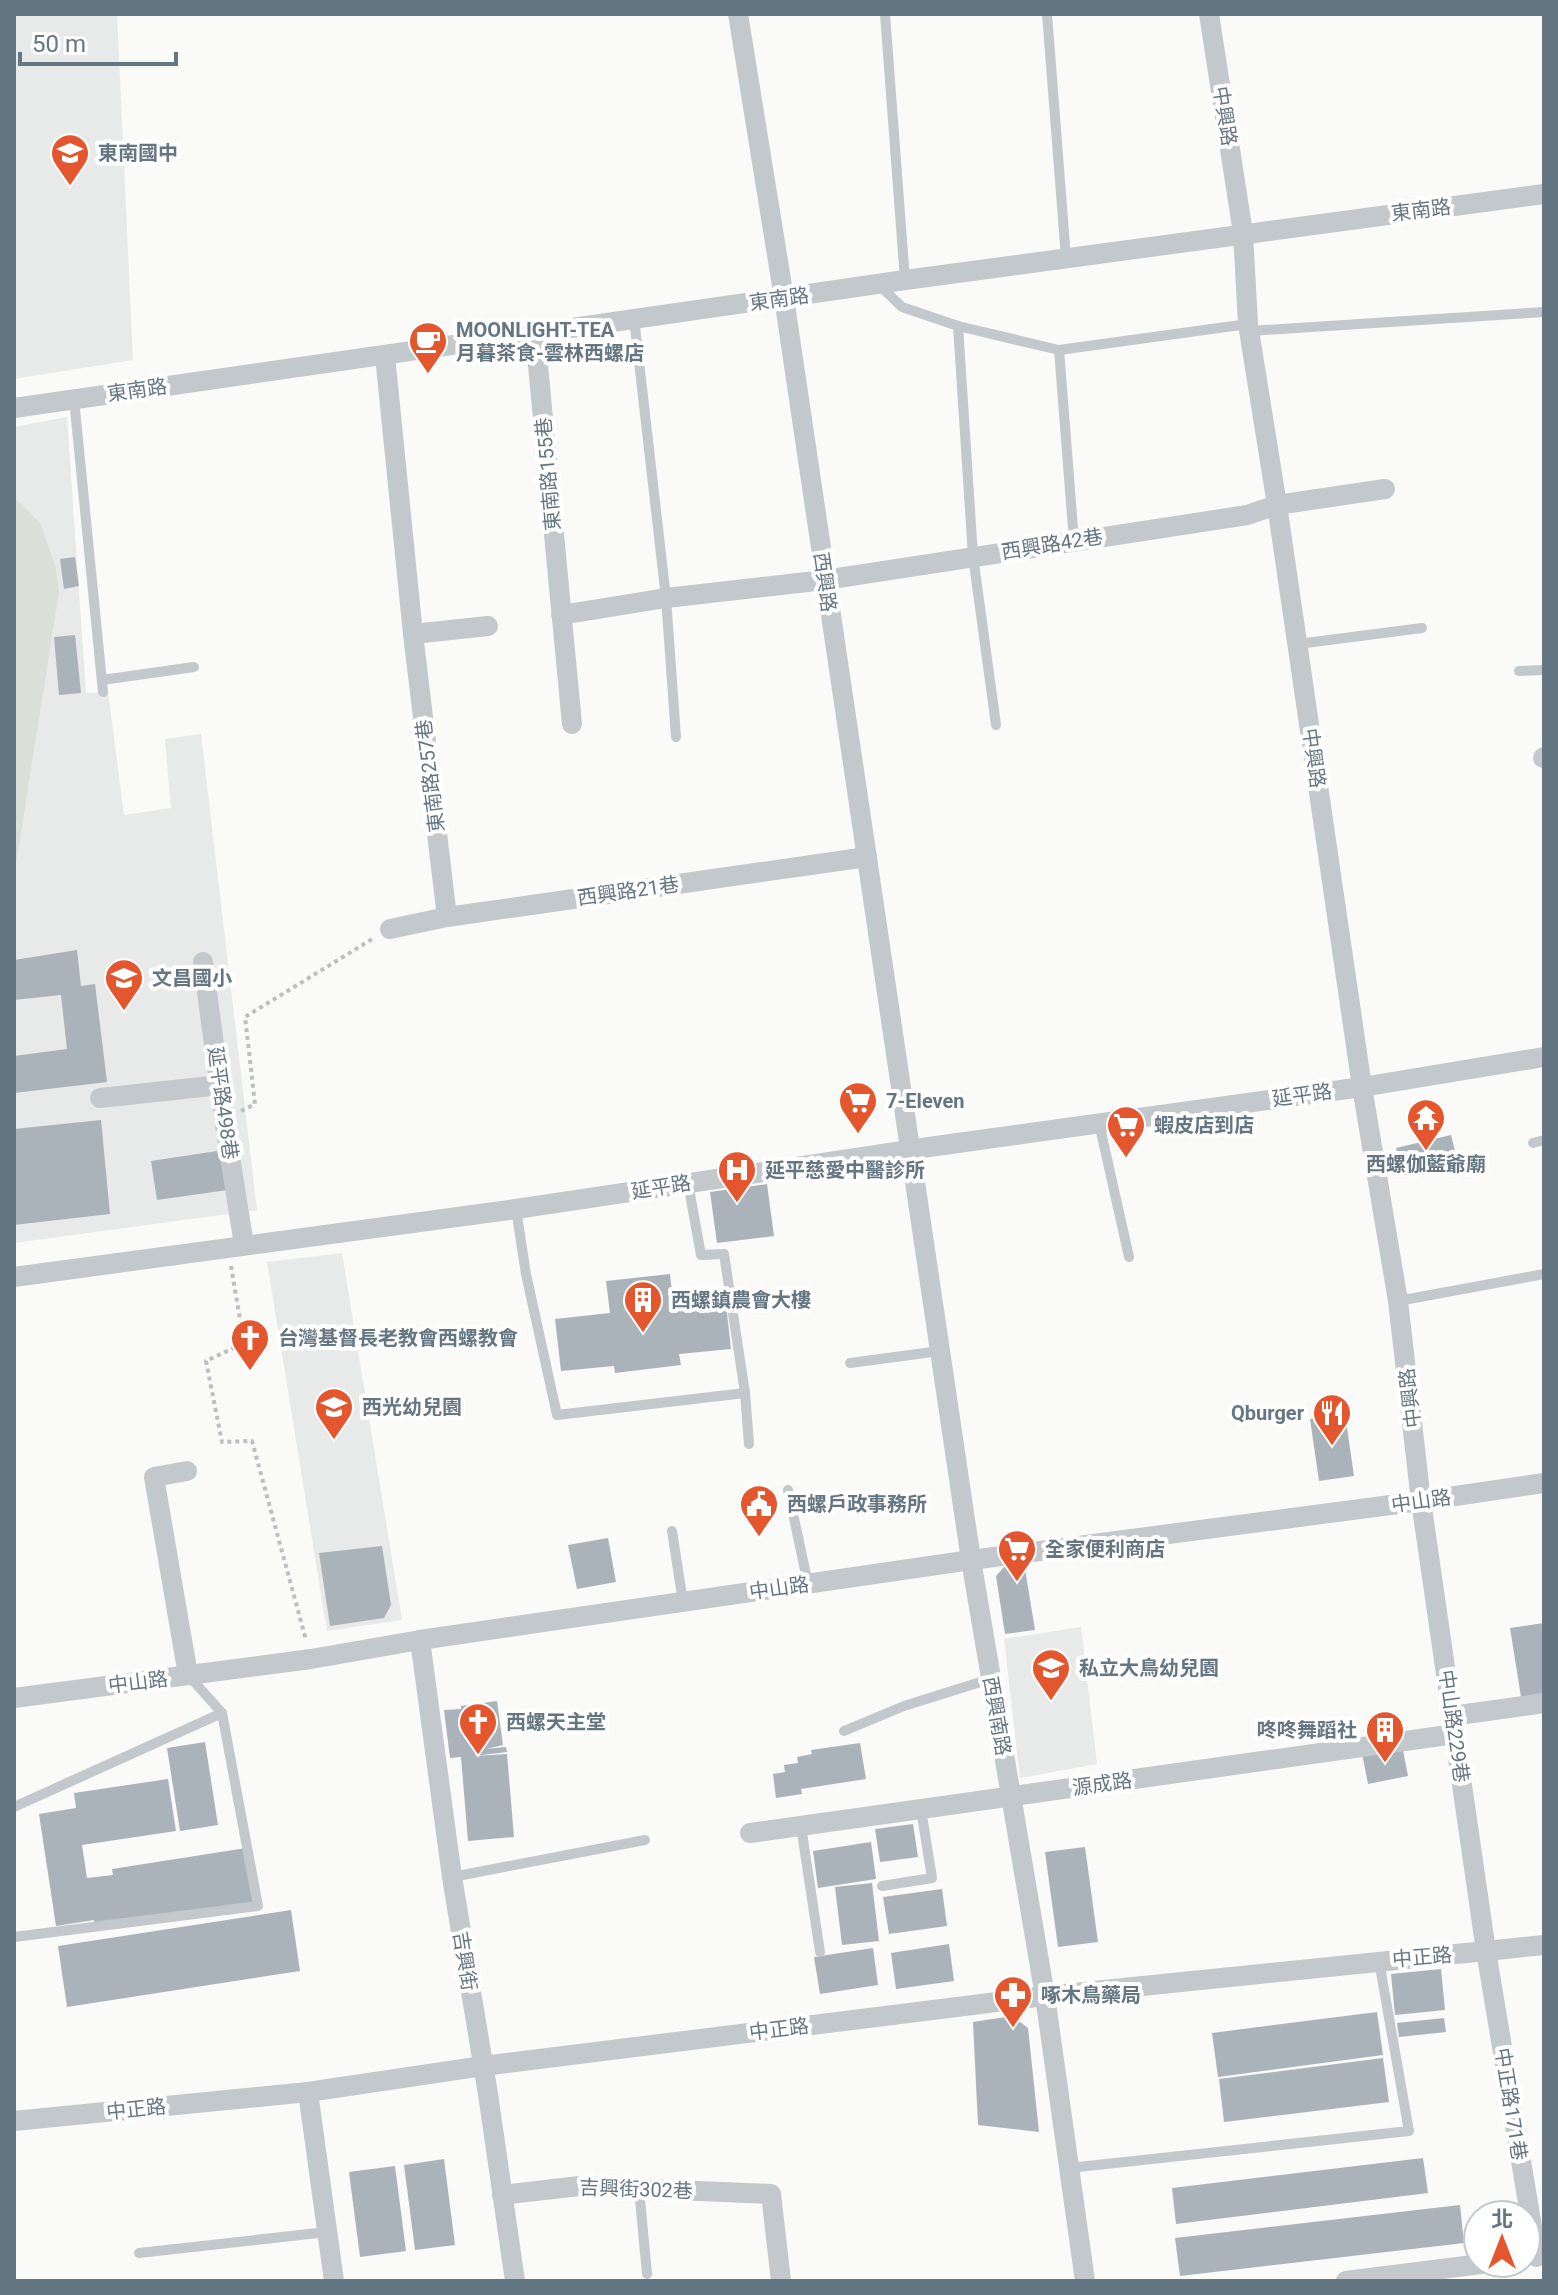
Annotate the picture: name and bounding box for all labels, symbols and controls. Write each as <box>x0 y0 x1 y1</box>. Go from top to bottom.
scale bar <box>20 16 176 66</box>
text: 50 m <box>32 30 86 58</box>
street label: 中興路 <box>1208 84 1242 148</box>
school or university icon: 東南國中 <box>49 132 91 187</box>
place label: 東南國中 <box>98 141 178 165</box>
street label: 東南路 <box>1390 194 1452 226</box>
street label: 東南路 <box>748 283 810 315</box>
place label: MOONLIGHT-TEA 月暮茶食-雲林西螺店 <box>456 318 644 365</box>
cafe icon: MOONLIGHT-TEA 月暮茶食-雲林西螺店 <box>407 320 449 375</box>
street label: 東南路 <box>106 374 168 406</box>
street label: 東南路155巷 <box>531 416 565 532</box>
street label: 西興路42巷 <box>1000 524 1104 564</box>
street label: 西興路 <box>809 551 841 613</box>
street label: 東南路257巷 <box>411 718 449 834</box>
street label: 中興路 <box>1298 727 1330 789</box>
street label: 西興路21巷 <box>576 872 680 910</box>
school or university icon: 文昌國小 <box>103 957 145 1012</box>
place label: 文昌國小 <box>152 966 232 990</box>
street label: 延平路498巷 <box>203 1045 243 1161</box>
street label: 延平路 <box>1271 1079 1333 1111</box>
supermarket icon: 7-Eleven <box>837 1080 879 1135</box>
place label: 7-Eleven <box>886 1089 965 1113</box>
temple icon: 西螺伽藍爺廟 <box>1405 1097 1447 1152</box>
supermarket icon: 蝦皮店到店 <box>1105 1104 1147 1159</box>
place label: 蝦皮店到店 <box>1154 1113 1254 1137</box>
hospital icon: 延平慈愛中醫診所 <box>716 1149 758 1204</box>
place label: 西螺伽藍爺廟 <box>1366 1152 1486 1176</box>
place label: 延平慈愛中醫診所 <box>765 1158 925 1182</box>
street label: 延平路 <box>629 1170 693 1204</box>
building icon: 西螺鎮農會大樓 <box>622 1279 664 1334</box>
place label: 西螺鎮農會大樓 <box>671 1288 811 1312</box>
church icon: 台灣基督長老教會西螺教會 <box>229 1317 271 1372</box>
place label: 台灣基督長老教會西螺教會 <box>278 1326 518 1350</box>
street label: 中興路 <box>1394 1367 1426 1429</box>
school or university icon: 西光幼兒園 <box>313 1386 355 1441</box>
restaurant icon: Qburger <box>1311 1392 1353 1447</box>
place label: 西光幼兒園 <box>362 1395 462 1419</box>
place label: Qburger <box>1231 1401 1305 1425</box>
public building icon: 西螺戶政事務所 <box>738 1483 780 1538</box>
street label: 中山路 <box>1390 1485 1452 1517</box>
place label: 西螺戶政事務所 <box>787 1492 927 1516</box>
supermarket icon: 全家便利商店 <box>996 1528 1038 1583</box>
place label: 全家便利商店 <box>1045 1537 1165 1561</box>
street label: 中山路 <box>748 1572 810 1604</box>
school or university icon: 私立大鳥幼兒園 <box>1030 1647 1072 1702</box>
place label: 私立大鳥幼兒園 <box>1079 1656 1219 1680</box>
street label: 中山路 <box>107 1666 169 1698</box>
street label: 中山路229巷 <box>1434 1668 1474 1784</box>
street label: 西興南路 <box>978 1675 1016 1757</box>
church icon: 西螺天主堂 <box>457 1701 499 1756</box>
building icon: 咚咚舞蹈社 <box>1364 1709 1406 1764</box>
place label: 西螺天主堂 <box>506 1710 606 1734</box>
place label: 咚咚舞蹈社 <box>1257 1718 1357 1742</box>
street label: 源成路 <box>1071 1768 1133 1800</box>
street label: 吉興街 <box>448 1929 482 1993</box>
street label: 中正路 <box>1391 1942 1453 1972</box>
pharmacy icon: 啄木鳥藥局 <box>992 1974 1034 2029</box>
place label: 啄木鳥藥局 <box>1041 1983 1141 2007</box>
street label: 中正路 <box>748 2013 810 2045</box>
street label: 中正路171巷 <box>1490 2046 1532 2162</box>
street label: 中正路 <box>105 2094 167 2124</box>
street label: 吉興街302巷 <box>579 2175 693 2203</box>
north arrow <box>1462 2199 1542 2279</box>
text: 北 <box>1491 2207 1513 2232</box>

